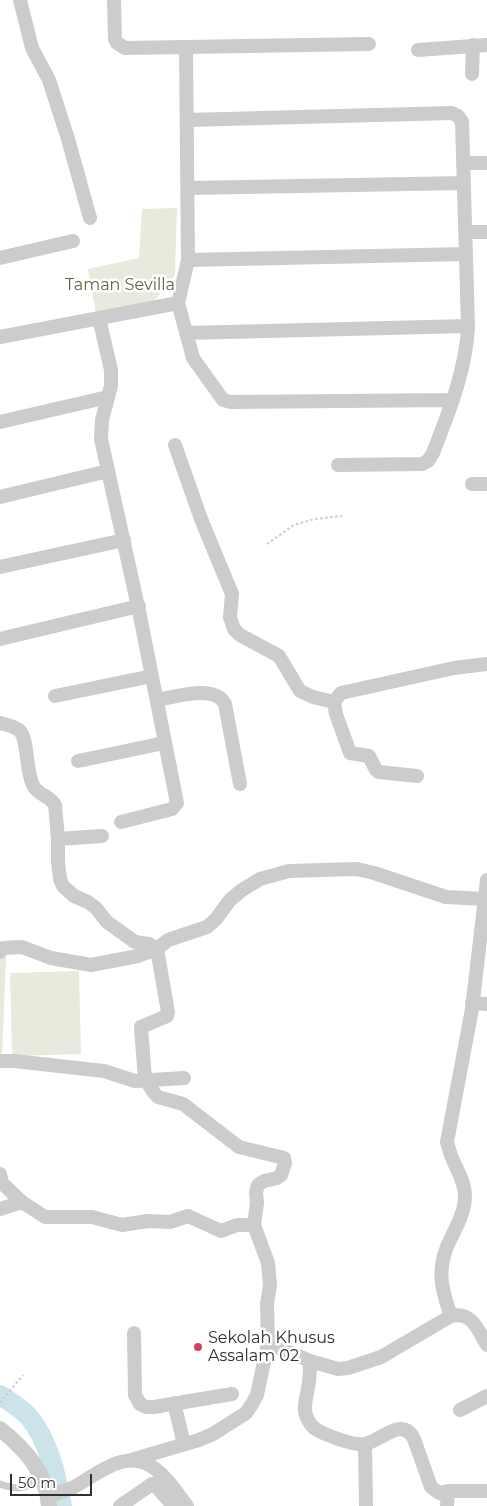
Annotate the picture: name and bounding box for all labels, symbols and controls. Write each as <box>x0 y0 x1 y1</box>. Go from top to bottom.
park label: Taman Sevilla <box>65 275 175 295</box>
place label: Sekolah Khusus Assalam 02 <box>208 1328 335 1366</box>
marker: Sekolah Khusus Assalam 02 <box>192 1341 204 1353</box>
scale bar <box>12 1464 95 1496</box>
text: 50 m <box>18 1473 56 1492</box>

